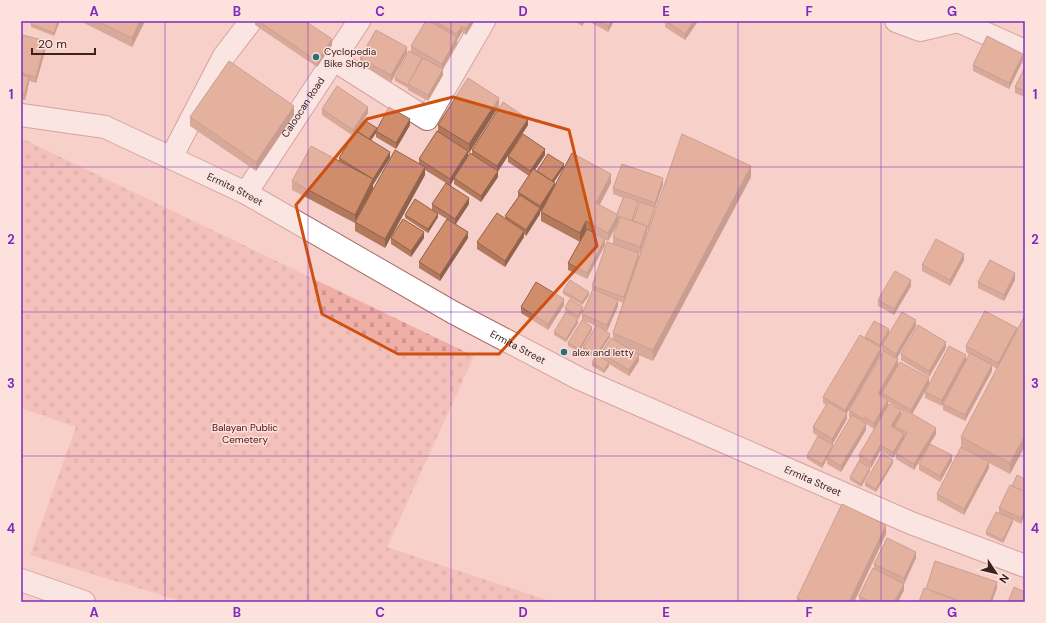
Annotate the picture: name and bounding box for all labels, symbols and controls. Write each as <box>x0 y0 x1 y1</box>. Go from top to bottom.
text: A <box>89 3 99 20</box>
text: B <box>233 3 241 20</box>
text: C <box>375 3 385 20</box>
text: D <box>518 3 528 20</box>
text: E <box>662 3 670 20</box>
text: F <box>805 3 813 20</box>
text: G <box>947 3 957 20</box>
scale bar <box>32 30 95 56</box>
text: 20 m <box>38 36 67 52</box>
place label: Cyclopedia Bike Shop <box>324 45 376 70</box>
marker: Cyclopedia Bike Shop <box>311 52 321 62</box>
street label: Caloocan Road <box>278 75 328 140</box>
text: 1 <box>9 86 13 103</box>
text: 1 <box>1033 86 1037 103</box>
street label: Ermita Street <box>205 170 266 209</box>
text: 2 <box>7 231 15 248</box>
text: 2 <box>1031 231 1039 248</box>
street label: Ermita Street <box>488 327 548 367</box>
place label: alex and letty <box>572 346 634 359</box>
marker: alex and letty <box>559 347 569 357</box>
text: 3 <box>7 375 15 392</box>
text: 3 <box>1031 375 1039 392</box>
park label: Balayan Public Cemetery <box>212 421 278 446</box>
street label: Ermita Street <box>782 463 843 499</box>
text: 4 <box>7 520 15 537</box>
text: 4 <box>1031 520 1039 537</box>
north arrow <box>976 553 1016 593</box>
text: N <box>996 571 1012 586</box>
text: A <box>89 604 99 621</box>
text: B <box>233 604 241 621</box>
text: C <box>375 604 385 621</box>
text: D <box>518 604 528 621</box>
text: E <box>662 604 670 621</box>
text: F <box>805 604 813 621</box>
text: G <box>947 604 957 621</box>

